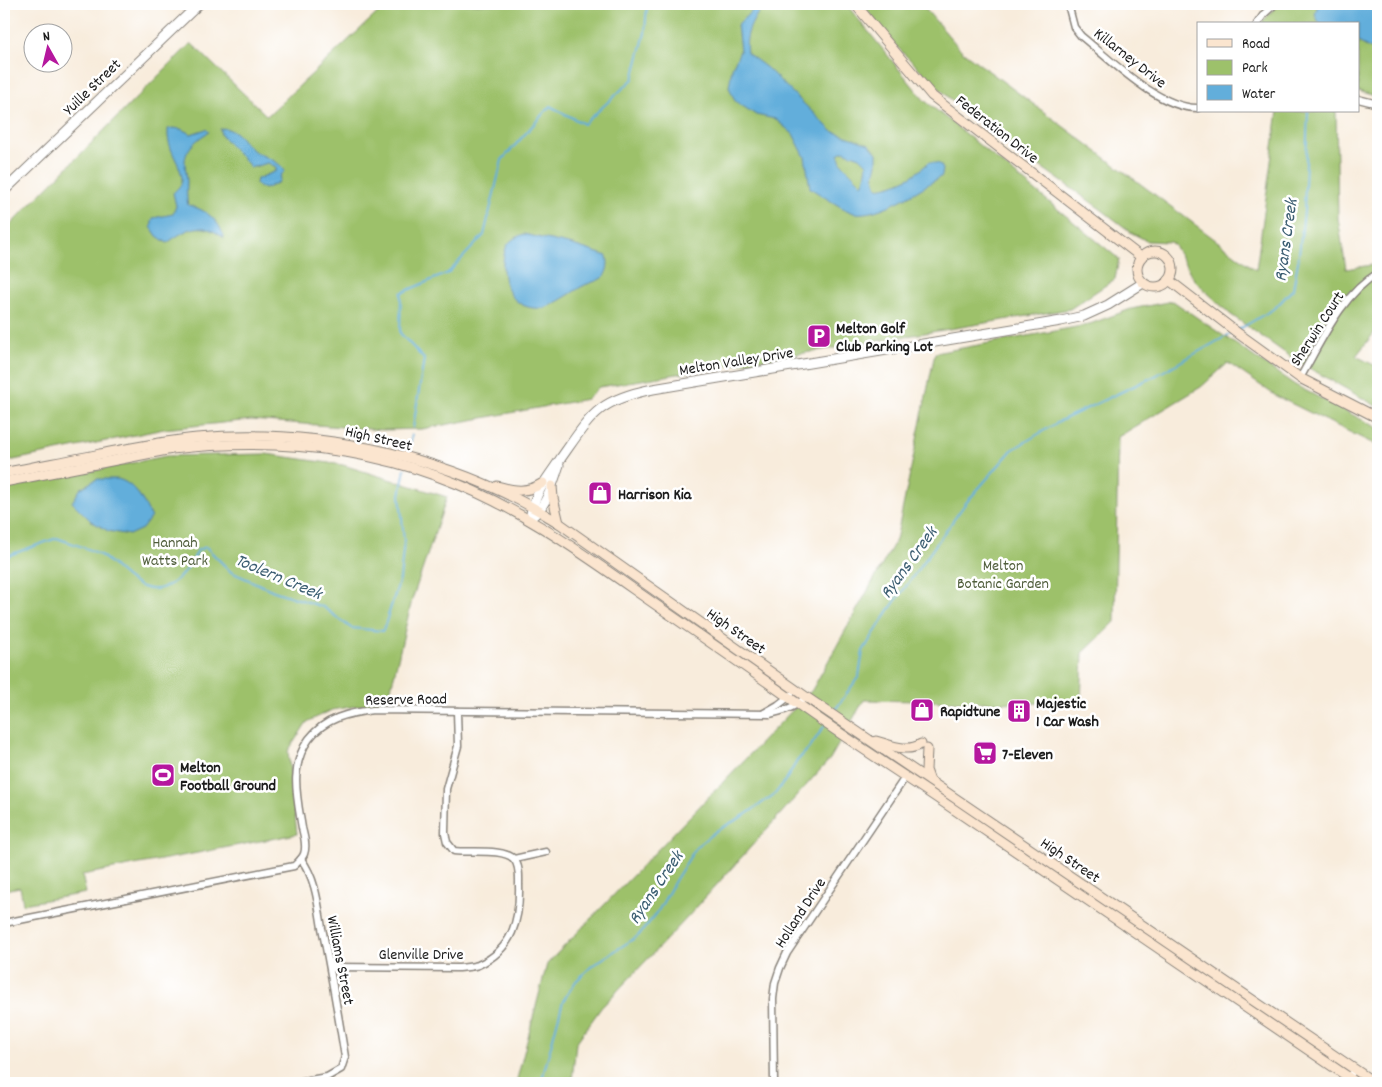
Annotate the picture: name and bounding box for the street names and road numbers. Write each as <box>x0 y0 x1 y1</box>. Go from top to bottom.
street label: Killarney Drive <box>1088 23 1171 95</box>
street label: Yuille Street <box>59 54 127 121</box>
street label: Federation Drive <box>950 90 1043 170</box>
street label: Sherwin Court <box>1285 287 1351 371</box>
street label: Melton Valley Drive <box>678 342 795 383</box>
street label: High Street <box>343 421 414 458</box>
street label: High Street <box>701 603 770 661</box>
street label: Reserve Road <box>365 688 447 713</box>
street label: High Street <box>1035 833 1104 890</box>
street label: Holland Drive <box>770 874 832 953</box>
street label: Williams Street <box>320 914 359 1007</box>
street label: Glenville Drive <box>378 944 464 967</box>

